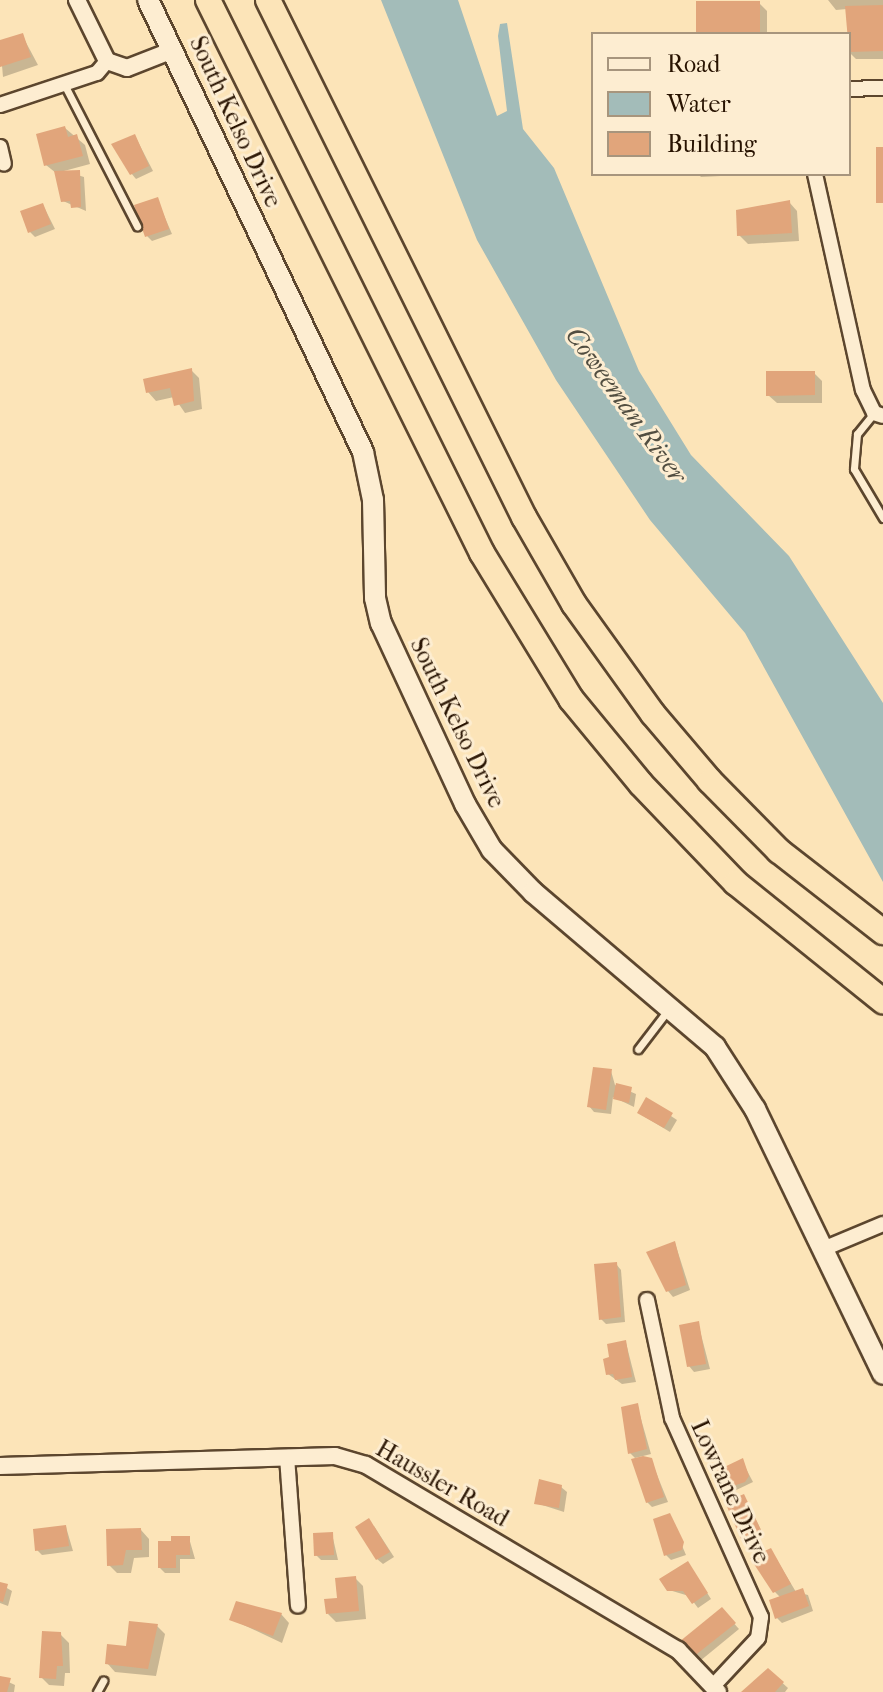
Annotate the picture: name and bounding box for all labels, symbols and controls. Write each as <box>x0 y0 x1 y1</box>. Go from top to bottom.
street label: South Kelso Drive <box>183 32 287 212</box>
legend <box>591 32 851 176</box>
text: Road <box>667 50 720 78</box>
text: Water <box>667 90 731 118</box>
text: Building <box>667 130 757 158</box>
water label: Coweeman River <box>559 321 693 489</box>
street label: South Kelso Drive <box>403 633 511 813</box>
street label: Lowrane Drive <box>684 1416 776 1568</box>
street label: Haussler Road <box>371 1434 513 1534</box>

